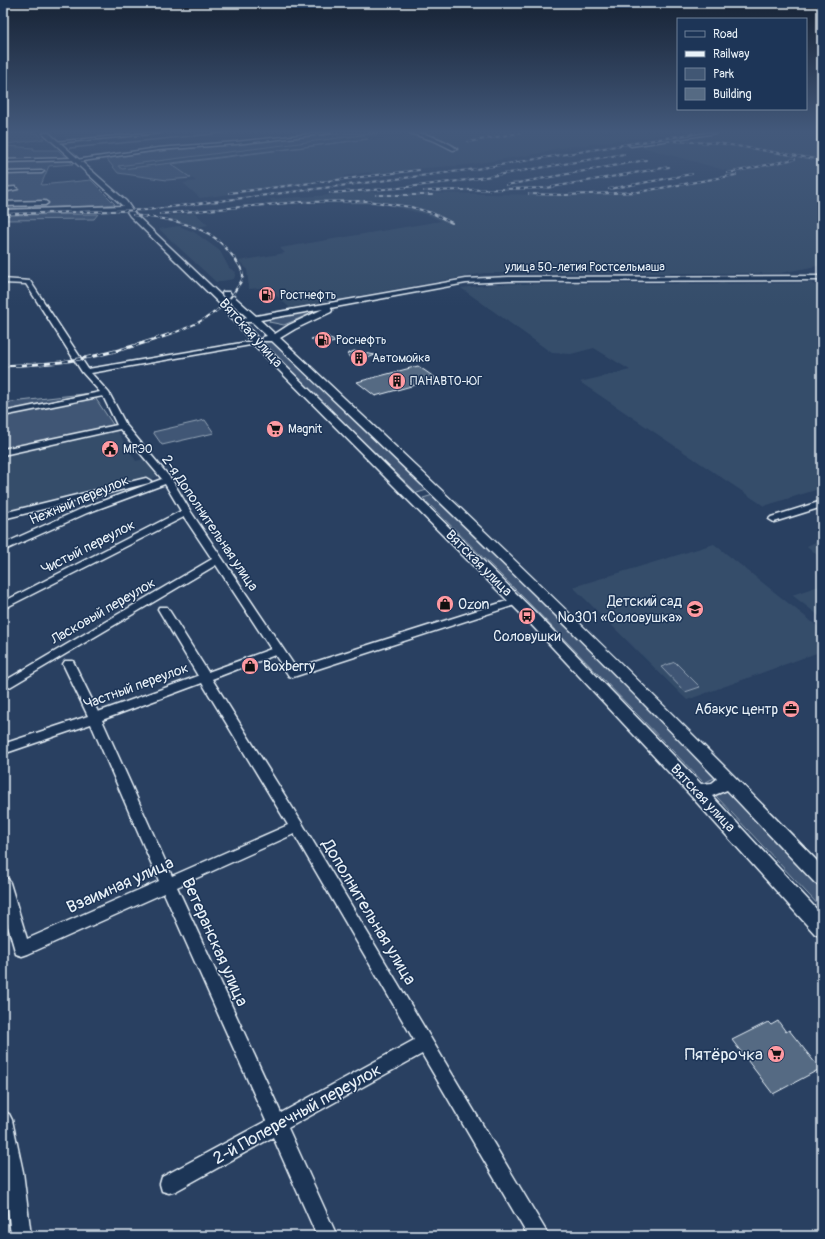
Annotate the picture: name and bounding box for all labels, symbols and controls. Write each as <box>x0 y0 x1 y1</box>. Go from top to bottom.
legend <box>677 18 807 110</box>
text: Road <box>713 27 738 42</box>
text: Railway <box>713 47 749 62</box>
text: Park <box>713 67 734 82</box>
text: Building <box>713 87 752 102</box>
street label: улица 50-летия Ростсельмаша <box>504 260 665 275</box>
fuel station icon: Ростнефть <box>257 285 277 305</box>
place label: Ростнефть <box>280 288 336 303</box>
street label: Вятская улица <box>216 295 286 371</box>
fuel station icon: Роснефть <box>313 330 333 350</box>
place label: Роснефть <box>336 333 386 348</box>
building icon: Автомойка <box>349 348 369 368</box>
place label: Автомойка <box>372 351 430 366</box>
building icon: ПАНАВТО-ЮГ <box>387 371 407 391</box>
place label: ПАНАВТО-ЮГ <box>410 374 483 389</box>
supermarket icon: Magnit <box>265 419 285 439</box>
place label: Magnit <box>288 422 322 437</box>
public building icon: МРЭО <box>100 439 120 459</box>
place label: МРЭО <box>123 442 153 457</box>
street label: 2-я Дополнительная улица <box>158 452 262 594</box>
street label: Нежный переулок <box>27 471 131 529</box>
street label: Чистый переулок <box>38 516 138 578</box>
street label: Вятская улица <box>442 526 516 600</box>
street label: Ласковый переулок <box>47 574 158 648</box>
place label: Детский сад №301 «Соловушка» <box>558 593 683 626</box>
shop icon: Ozon <box>435 594 455 614</box>
place label: Ozon <box>458 596 490 613</box>
school or university icon: Детский сад №301 «Соловушка» <box>685 599 705 619</box>
bus stop icon: Соловушки <box>517 606 537 626</box>
place label: Соловушки <box>493 628 561 645</box>
shop icon: Boxberry <box>240 656 260 676</box>
place label: Boxberry <box>263 658 315 675</box>
street label: Частный переулок <box>81 659 191 713</box>
office icon: Абакус центр <box>781 699 801 719</box>
place label: Абакус центр <box>695 701 778 718</box>
street label: Вятская улица <box>667 760 739 836</box>
street label: Дополнительная улица <box>317 835 421 989</box>
street label: Взаимная улица <box>63 852 177 918</box>
street label: Ветеранская улица <box>177 874 253 1010</box>
place label: Пятёрочка <box>685 1044 763 1065</box>
supermarket icon: Пятёрочка <box>766 1044 786 1064</box>
street label: 2-й Поперечный переулок <box>209 1059 385 1169</box>

